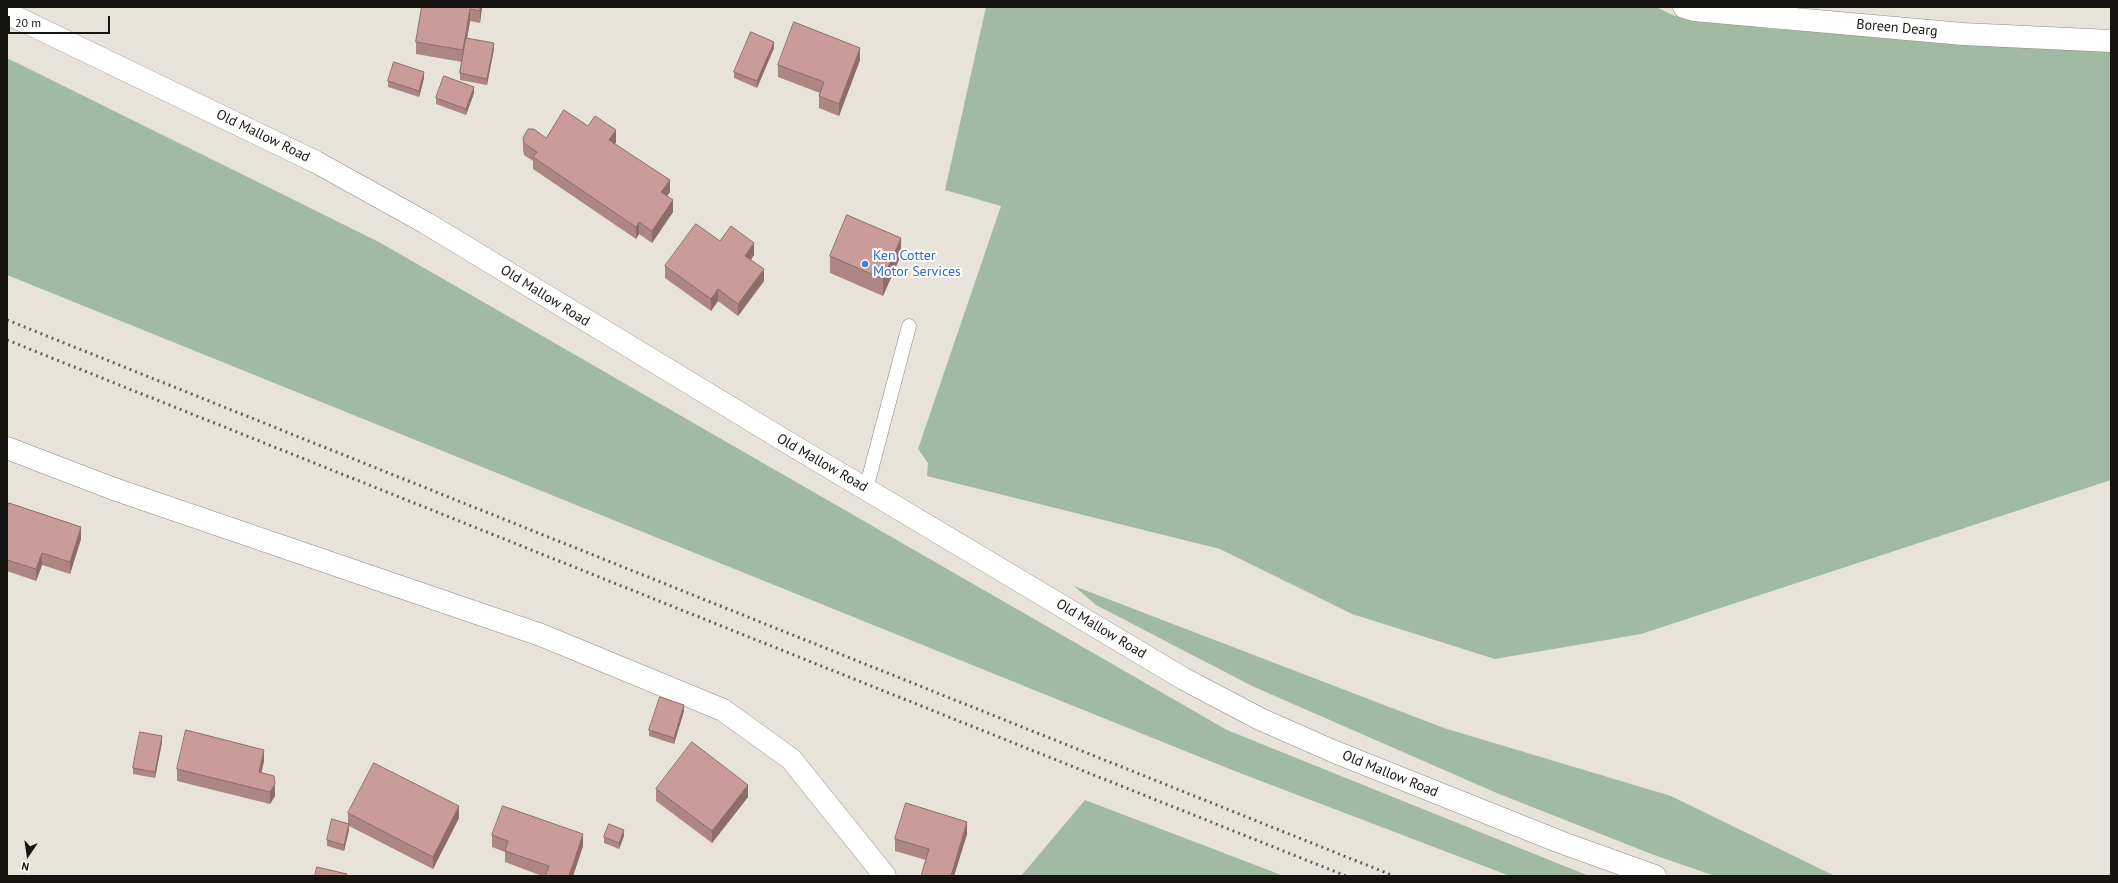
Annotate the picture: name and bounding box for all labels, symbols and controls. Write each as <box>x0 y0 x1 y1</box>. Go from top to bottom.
scale bar <box>10 8 112 34</box>
text: 20 m <box>15 15 41 30</box>
street label: Boreen Dearg <box>1856 16 1938 40</box>
street label: Old Mallow Road <box>213 106 313 166</box>
place label: Ken Cotter Motor Services <box>873 248 961 280</box>
marker: Ken Cotter Motor Services <box>860 259 870 269</box>
street label: Old Mallow Road <box>497 262 593 330</box>
street label: Old Mallow Road <box>774 430 870 496</box>
street label: Old Mallow Road <box>1053 595 1149 663</box>
street label: Old Mallow Road <box>1340 747 1440 801</box>
north arrow <box>8 835 48 875</box>
text: N <box>20 859 30 874</box>

